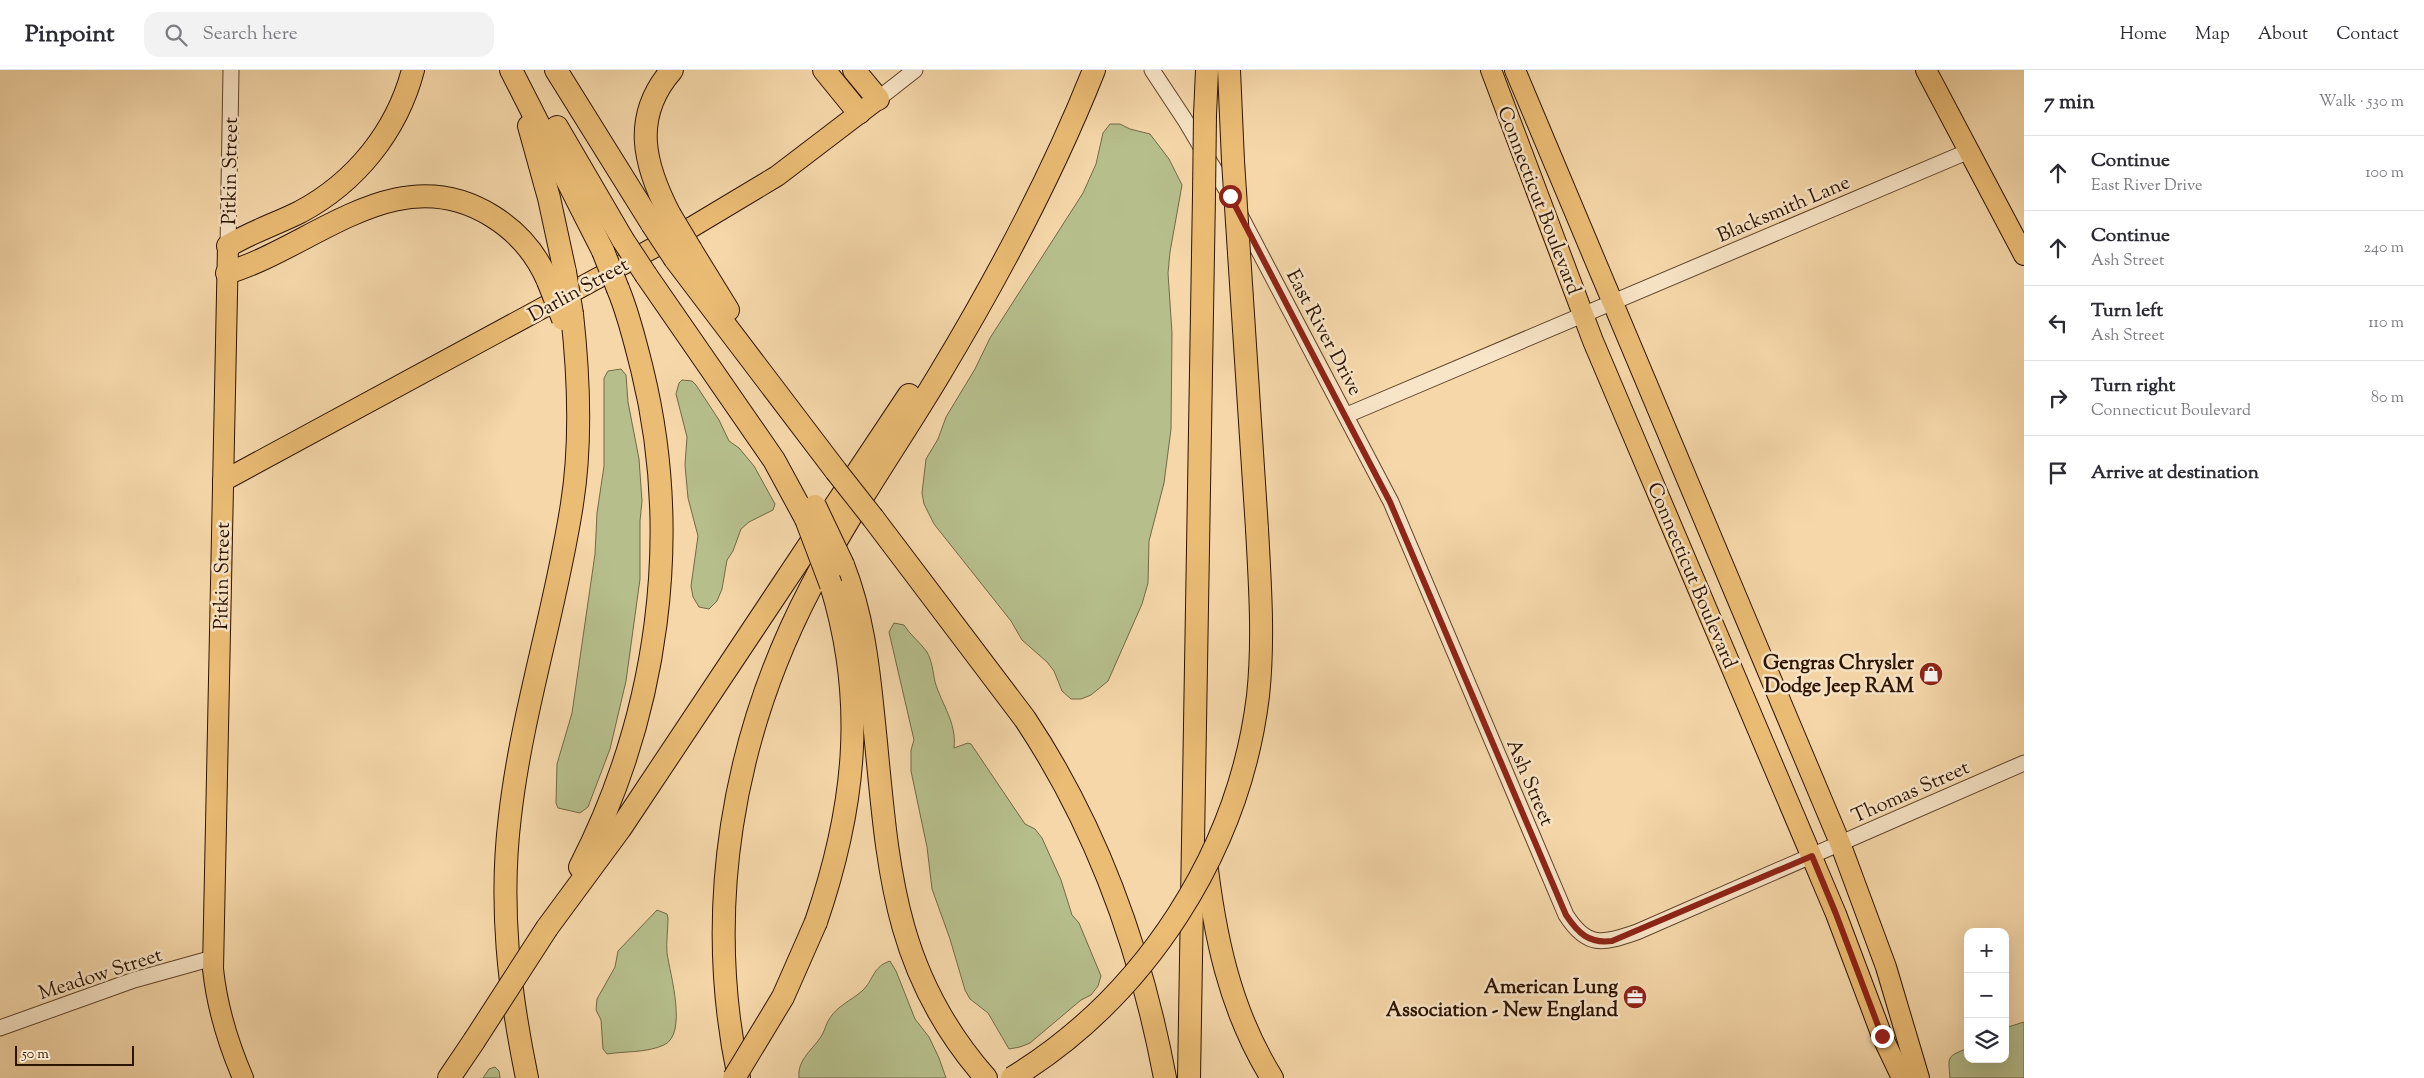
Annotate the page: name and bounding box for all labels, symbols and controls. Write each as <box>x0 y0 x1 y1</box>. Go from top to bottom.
search box <box>144 12 494 57</box>
text: Pinpoint <box>25 18 114 52</box>
icon: search <box>162 21 190 49</box>
text: Search here <box>202 21 298 48</box>
text: Home <box>2120 22 2167 48</box>
text: Map <box>2195 22 2230 48</box>
text: About <box>2258 22 2308 48</box>
text: Contact <box>2336 22 2399 48</box>
text: 7 min <box>2044 88 2095 118</box>
text: Walk · 530 m <box>2319 91 2404 114</box>
street label: Connecticut Boulevard <box>1488 102 1587 299</box>
street label: Pitkin Street <box>216 117 247 225</box>
text: Continue <box>2091 148 2170 175</box>
icon: ahead <box>2044 159 2072 187</box>
text: 100 m <box>2365 162 2404 185</box>
street label: Blacksmith Lane <box>1713 169 1855 251</box>
text: East River Drive <box>2091 175 2202 198</box>
route start <box>1219 185 1242 208</box>
text: Continue <box>2091 223 2170 250</box>
icon: ahead <box>2044 234 2072 262</box>
text: 240 m <box>2363 237 2404 260</box>
text: Ash Street <box>2091 250 2164 273</box>
street label: Darlin Street <box>524 251 635 331</box>
street label: East River Drive <box>1277 265 1368 401</box>
text: Turn left <box>2091 298 2163 325</box>
icon: left <box>2044 309 2072 337</box>
text: 110 m <box>2368 312 2404 335</box>
text: Ash Street <box>2091 325 2164 348</box>
text: Turn right <box>2091 373 2175 400</box>
icon: right <box>2044 384 2072 412</box>
text: 80 m <box>2371 387 2404 410</box>
text: Connecticut Boulevard <box>2091 400 2251 423</box>
icon: arrive <box>2044 459 2072 487</box>
text: Arrive at destination <box>2091 460 2259 487</box>
street label: Connecticut Boulevard <box>1638 478 1743 674</box>
street label: Pitkin Street <box>208 522 239 630</box>
place label: Gengras Chrysler Dodge Jeep RAM <box>1763 650 1915 702</box>
shop icon: Gengras Chrysler Dodge Jeep RAM <box>1918 661 1944 687</box>
street label: Ash Street <box>1497 735 1560 831</box>
street label: Thomas Street <box>1848 754 1975 832</box>
map controls <box>1964 928 2009 1063</box>
button: + <box>1964 928 2009 973</box>
street label: Meadow Street <box>35 942 167 1009</box>
button: − <box>1964 973 2009 1018</box>
place label: American Lung Association - New England <box>1386 974 1619 1026</box>
office icon: American Lung Association - New England <box>1622 984 1648 1010</box>
button: layers <box>1964 1018 2009 1063</box>
route end <box>1871 1025 1894 1048</box>
scale bar <box>15 1043 134 1066</box>
text: 50 m <box>22 1045 49 1065</box>

